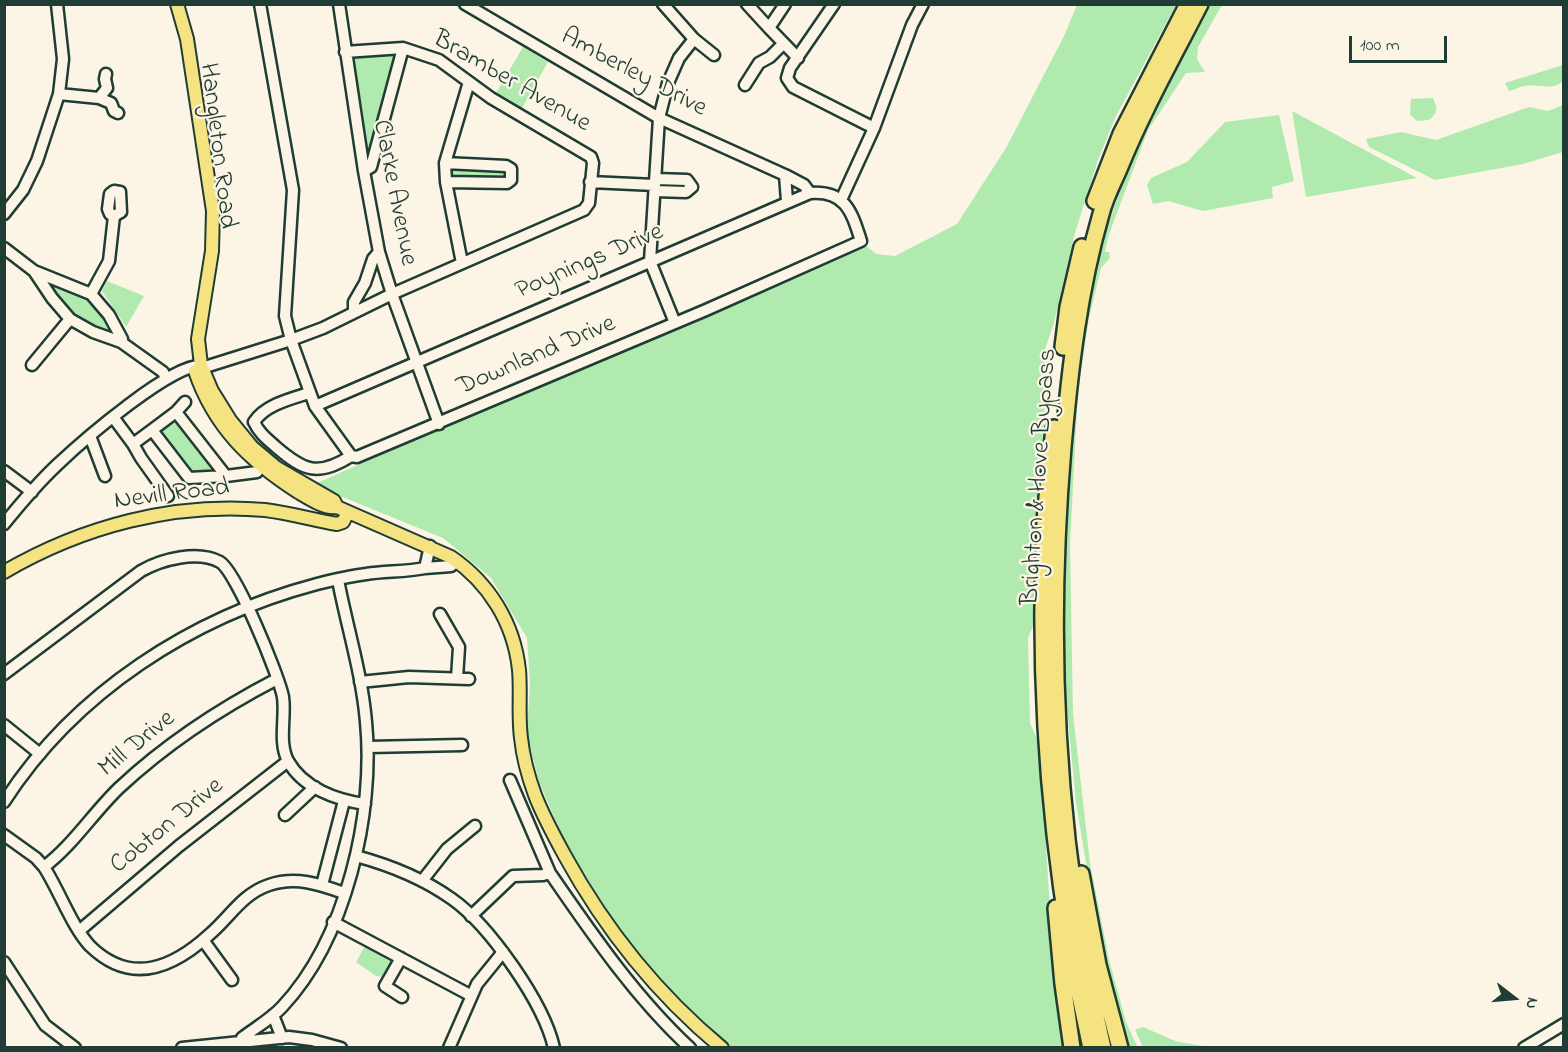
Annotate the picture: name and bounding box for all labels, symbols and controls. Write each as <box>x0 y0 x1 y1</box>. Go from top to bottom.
street label: Amberley Drive <box>555 22 711 126</box>
scale bar <box>1352 24 1450 62</box>
street label: Bramber Avenue <box>426 25 596 141</box>
text: 100 m <box>1360 33 1400 59</box>
street label: Hangleton Road <box>190 61 242 231</box>
street label: Clarke Avenue <box>364 117 422 269</box>
street label: Poynings Drive <box>511 218 669 308</box>
street label: Downland Drive <box>453 310 621 404</box>
street label: Brighton & Hove Bypass <box>1016 348 1066 606</box>
street label: Nevill Road <box>113 473 231 519</box>
street label: Mill Drive <box>93 705 183 785</box>
street label: Cobton Drive <box>105 772 231 882</box>
north arrow <box>1484 968 1544 1028</box>
text: N <box>1518 994 1544 1011</box>

